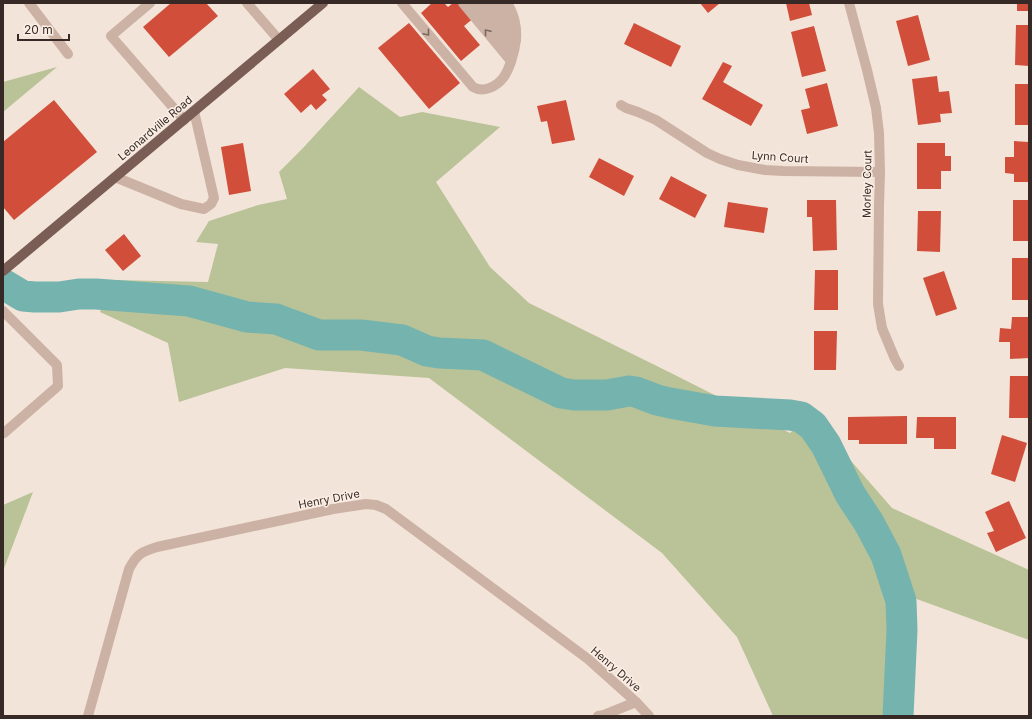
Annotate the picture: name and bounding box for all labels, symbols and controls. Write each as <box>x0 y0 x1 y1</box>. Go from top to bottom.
scale bar <box>18 16 69 42</box>
text: 20 m <box>24 22 53 37</box>
one-way arrow <box>423 28 430 35</box>
one-way arrow <box>485 29 492 36</box>
street label: Leonardville Road <box>115 93 195 163</box>
street label: Lynn Court <box>751 148 809 166</box>
street label: Morley Court <box>859 149 875 218</box>
street label: Henry Drive <box>297 486 361 512</box>
street label: Henry Drive <box>588 643 644 695</box>

